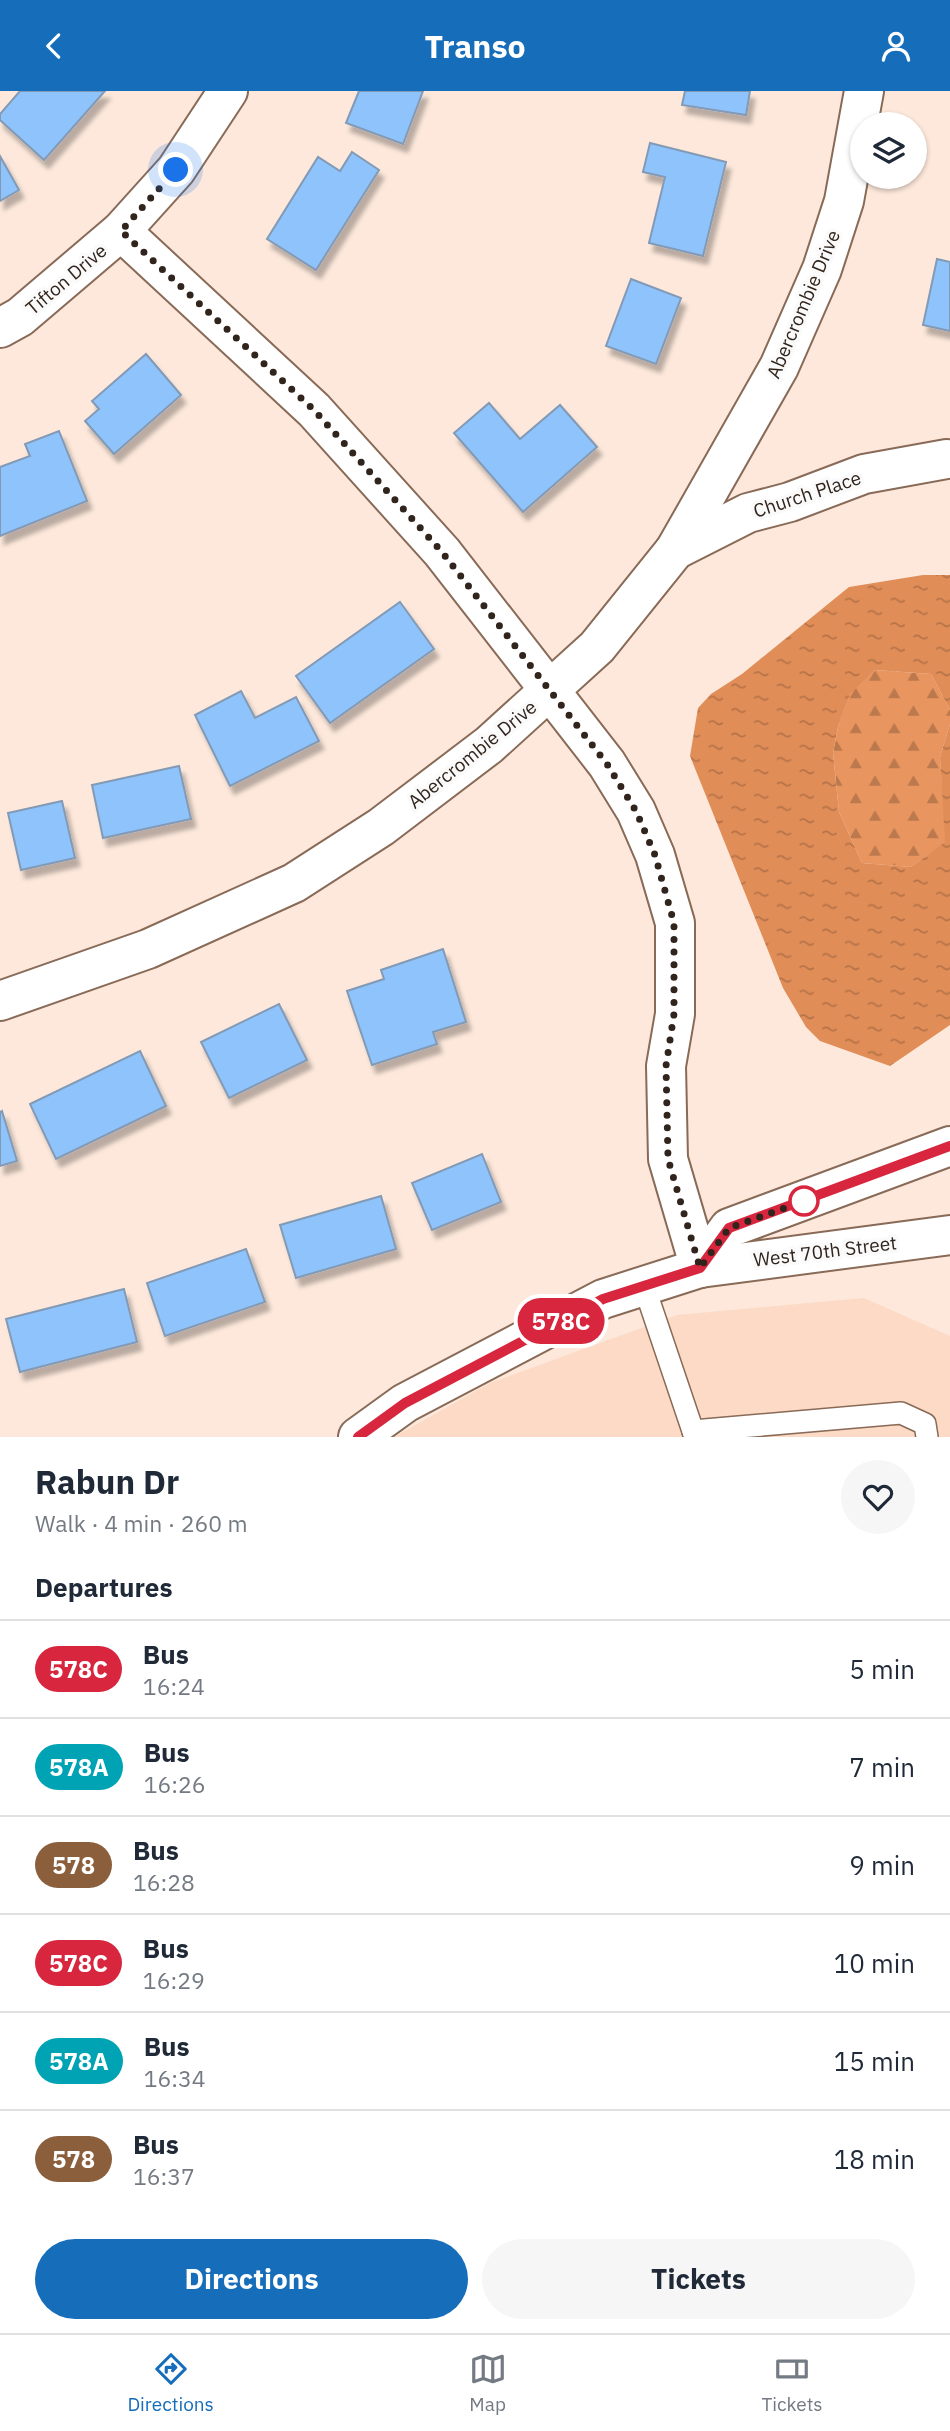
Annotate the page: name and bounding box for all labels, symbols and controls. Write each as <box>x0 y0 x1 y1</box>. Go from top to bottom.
text: Transo <box>424 25 526 67</box>
icon: back <box>35 27 73 65</box>
icon: person <box>877 27 915 65</box>
map controls <box>850 112 927 189</box>
button: layers <box>850 112 927 189</box>
your location <box>158 152 193 187</box>
street label: Abercrombie Drive <box>761 226 845 382</box>
street label: Tifton Drive <box>21 238 111 320</box>
street label: Church Place <box>750 465 864 523</box>
street label: Abercrombie Drive <box>403 695 541 813</box>
unlabelled marker <box>789 1186 819 1216</box>
street label: West 70th Street <box>752 1230 898 1272</box>
line badge: 578C <box>512 1298 610 1344</box>
text: 578C <box>532 1305 590 1337</box>
text: Rabun Dr <box>35 1460 179 1503</box>
button: heart <box>841 1460 915 1534</box>
text: Walk · 4 min · 260 m <box>35 1508 248 1538</box>
text: Departures <box>35 1570 173 1604</box>
text: Bus <box>143 1637 189 1671</box>
text: 5 min <box>849 1652 915 1686</box>
text: 578C <box>49 1653 108 1685</box>
text: 16:24 <box>143 1671 205 1701</box>
text: Bus <box>144 1735 190 1769</box>
text: 7 min <box>849 1750 915 1784</box>
text: 578A <box>49 1751 109 1783</box>
text: 16:26 <box>144 1769 206 1799</box>
text: Bus <box>133 1833 179 1867</box>
text: 9 min <box>849 1848 915 1882</box>
text: 578 <box>52 1849 95 1881</box>
text: 16:28 <box>133 1867 195 1897</box>
text: Bus <box>143 1931 189 1965</box>
text: 10 min <box>834 1946 915 1980</box>
text: 578C <box>49 1947 108 1979</box>
text: 16:29 <box>143 1965 205 1995</box>
text: Bus <box>144 2029 190 2063</box>
text: 15 min <box>834 2044 915 2078</box>
text: 578A <box>49 2045 109 2077</box>
text: 16:34 <box>144 2063 206 2093</box>
text: Bus <box>133 2127 179 2161</box>
text: 18 min <box>834 2142 915 2176</box>
text: 578 <box>52 2143 95 2175</box>
text: 16:37 <box>133 2161 195 2191</box>
button: Directions <box>35 2239 468 2319</box>
button: Tickets <box>482 2239 915 2319</box>
tab: Directions <box>127 2350 214 2416</box>
tab: Map <box>469 2350 507 2416</box>
tab: Tickets <box>761 2350 823 2416</box>

